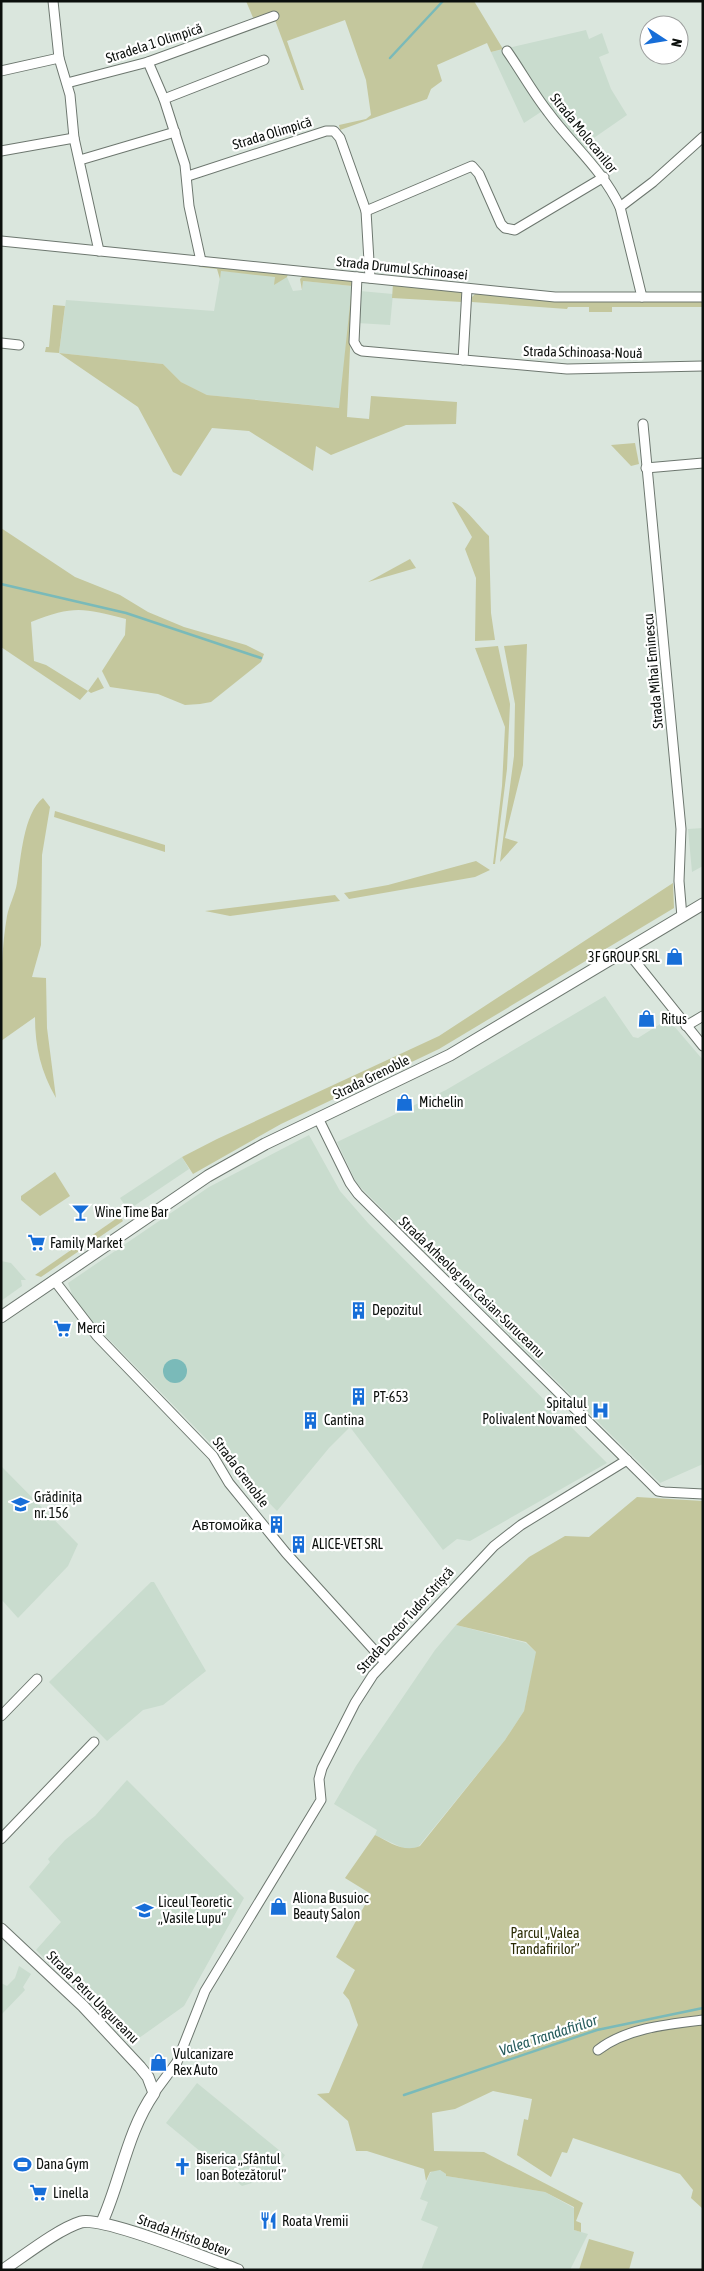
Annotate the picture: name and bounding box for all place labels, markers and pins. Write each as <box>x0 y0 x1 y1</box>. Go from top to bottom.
shop icon: 3F GROUP SRL <box>664 947 684 967</box>
place label: 3F GROUP SRL <box>588 949 661 965</box>
shop icon: Ritus <box>637 1009 657 1029</box>
place label: Ritus <box>661 1011 687 1027</box>
shop icon: Michelin <box>395 1092 415 1112</box>
place label: Michelin <box>419 1094 464 1110</box>
bar icon: Wine Time Bar <box>71 1202 91 1222</box>
place label: Wine Time Bar <box>95 1204 169 1220</box>
supermarket icon: Family Market <box>26 1233 46 1253</box>
place label: Family Market <box>50 1235 123 1251</box>
building icon: Depozitul <box>348 1300 368 1320</box>
place label: Depozitul <box>372 1302 422 1318</box>
supermarket icon: Merci <box>53 1318 73 1338</box>
place label: Merci <box>77 1320 105 1336</box>
building icon: PT-653 <box>349 1387 369 1407</box>
place label: PT-653 <box>373 1389 409 1405</box>
place label: Spitalul Polivalent Novamed <box>482 1395 587 1427</box>
hospital icon: Spitalul Polivalent Novamed <box>591 1401 611 1421</box>
building icon: Cantina <box>300 1410 320 1430</box>
place label: Cantina <box>324 1412 364 1428</box>
place label: Grădinița nr. 156 <box>34 1489 82 1521</box>
school or university icon: Grădinița nr. 156 <box>10 1495 30 1515</box>
building icon: Автомойка <box>266 1515 286 1535</box>
place label: Автомойка <box>192 1517 262 1533</box>
building icon: ALICE-VET SRL <box>288 1534 308 1554</box>
place label: ALICE-VET SRL <box>312 1536 383 1552</box>
place label: Aliona Busuioc Beauty Salon <box>293 1890 369 1922</box>
place label: Liceul Teoretic „Vasile Lupu“ <box>158 1894 232 1926</box>
shop icon: Aliona Busuioc Beauty Salon <box>269 1896 289 1916</box>
school or university icon: Liceul Teoretic „Vasile Lupu“ <box>134 1900 154 1920</box>
place label: Vulcanizare Rex Auto <box>173 2046 234 2078</box>
shop icon: Vulcanizare Rex Auto <box>149 2052 169 2072</box>
place label: Biserica „Sfântul Ioan Botezătorul” <box>196 2151 286 2183</box>
sports icon: Dana Gym <box>12 2154 32 2174</box>
place label: Dana Gym <box>36 2156 89 2172</box>
church icon: Biserica „Sfântul Ioan Botezătorul” <box>172 2157 192 2177</box>
supermarket icon: Linella <box>29 2183 49 2203</box>
place label: Linella <box>53 2185 89 2201</box>
restaurant icon: Roata Vremii <box>258 2211 278 2231</box>
place label: Roata Vremii <box>282 2213 348 2229</box>

